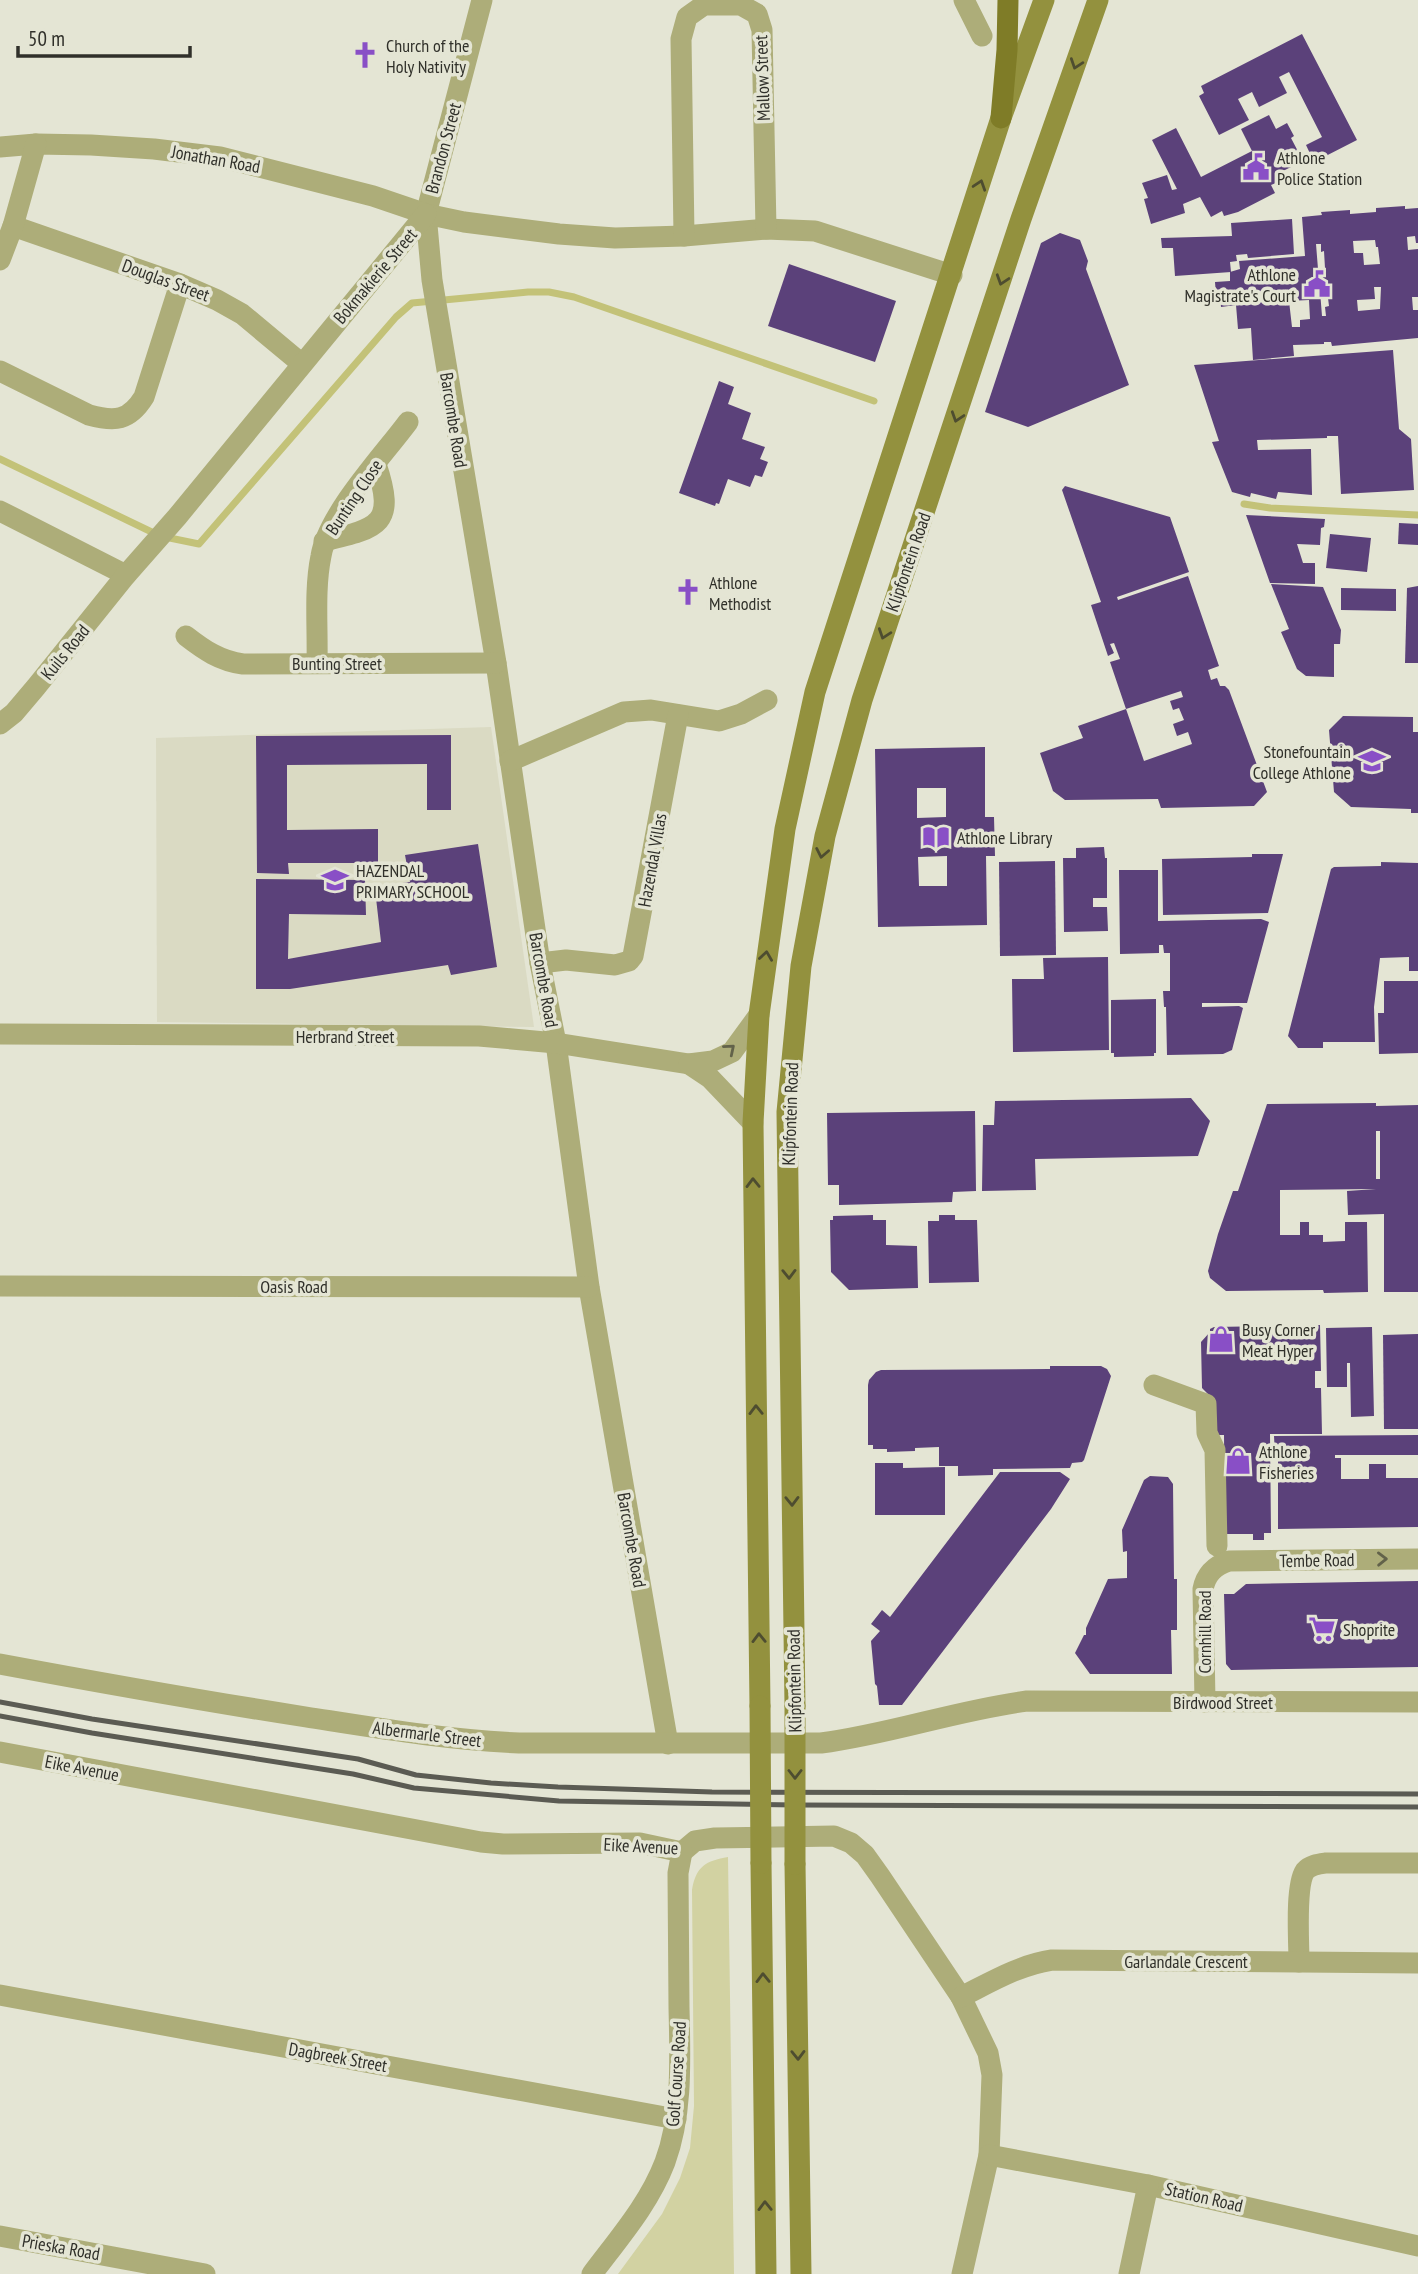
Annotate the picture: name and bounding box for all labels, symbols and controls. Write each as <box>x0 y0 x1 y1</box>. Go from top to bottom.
scale bar <box>18 14 189 58</box>
text: 50 m <box>28 25 65 52</box>
place label: Church of the Holy Nativity <box>386 34 469 78</box>
street label: Mallow Street <box>749 35 775 121</box>
church icon: Church of the Holy Nativity <box>350 40 380 70</box>
one-way arrow <box>1070 58 1084 70</box>
street label: Brandon Street <box>420 100 466 196</box>
street label: Jonathan Road <box>169 140 262 178</box>
place label: Athlone Police Station <box>1277 146 1362 190</box>
public building icon: Athlone Police Station <box>1241 152 1271 182</box>
one-way arrow <box>972 179 987 191</box>
street label: Bokmakierie Street <box>328 223 422 329</box>
street label: Douglas Street <box>119 254 213 306</box>
place label: Athlone Magistrate's Court <box>1185 263 1296 307</box>
public building icon: Athlone Magistrate's Court <box>1302 269 1332 299</box>
one-way arrow <box>995 273 1010 285</box>
street label: Barcombe Road <box>435 371 473 469</box>
one-way arrow <box>951 410 965 422</box>
street label: Bunting Close <box>320 455 388 539</box>
street label: Klipfontein Road <box>880 509 936 615</box>
place label: Athlone Methodist <box>709 571 771 615</box>
church icon: Athlone Methodist <box>673 577 703 607</box>
street label: Kuils Road <box>36 619 94 685</box>
one-way arrow <box>878 627 892 640</box>
street label: Bunting Street <box>292 652 382 675</box>
place label: Stonefountain College Athlone <box>1253 740 1351 784</box>
school or university icon: Stonefountain College Athlone <box>1357 746 1387 776</box>
street label: Hazendal Villas <box>632 811 672 909</box>
library icon: Athlone Library <box>921 822 951 852</box>
place label: Athlone Library <box>957 826 1053 849</box>
one-way arrow <box>815 847 830 859</box>
place label: HAZENDAL PRIMARY SCHOOL <box>356 859 470 903</box>
school or university icon: HAZENDAL PRIMARY SCHOOL <box>320 865 350 895</box>
street label: Barcombe Road <box>524 931 564 1029</box>
one-way arrow <box>758 950 773 962</box>
street label: Herbrand Street <box>296 1025 394 1048</box>
one-way arrow <box>722 1045 735 1058</box>
street label: Klipfontein Road <box>777 1062 803 1166</box>
one-way arrow <box>746 1177 761 1188</box>
one-way arrow <box>782 1268 797 1279</box>
street label: Oasis Road <box>260 1275 328 1298</box>
place label: Busy Corner Meat Hyper <box>1242 1318 1315 1362</box>
shop icon: Busy Corner Meat Hyper <box>1206 1324 1236 1354</box>
one-way arrow <box>748 1404 764 1415</box>
place label: Athlone Fisheries <box>1259 1440 1314 1484</box>
shop icon: Athlone Fisheries <box>1223 1446 1253 1476</box>
street label: Barcombe Road <box>612 1491 652 1589</box>
one-way arrow <box>784 1496 800 1507</box>
street label: Tembe Road <box>1279 1548 1355 1572</box>
one-way arrow <box>1377 1552 1388 1567</box>
street label: Cornhill Road <box>1193 1590 1216 1674</box>
supermarket icon: Shoprite <box>1307 1614 1337 1644</box>
place label: Shoprite <box>1343 1618 1395 1641</box>
street label: Klipfontein Road <box>782 1629 806 1733</box>
one-way arrow <box>751 1632 767 1642</box>
street label: Birdwood Street <box>1173 1691 1273 1714</box>
street label: Albermarle Street <box>371 1716 483 1752</box>
street label: Eike Avenue <box>43 1750 121 1786</box>
one-way arrow <box>787 1769 803 1780</box>
street label: Eike Avenue <box>603 1833 679 1859</box>
street label: Garlandale Crescent <box>1124 1950 1248 1973</box>
one-way arrow <box>755 1973 770 1984</box>
street label: Golf Course Road <box>661 2021 691 2127</box>
street label: Dagbreek Street <box>287 2037 389 2077</box>
one-way arrow <box>790 2050 806 2060</box>
street label: Station Road <box>1163 2177 1245 2217</box>
one-way arrow <box>757 2200 773 2211</box>
street label: Prieska Road <box>20 2229 102 2265</box>

